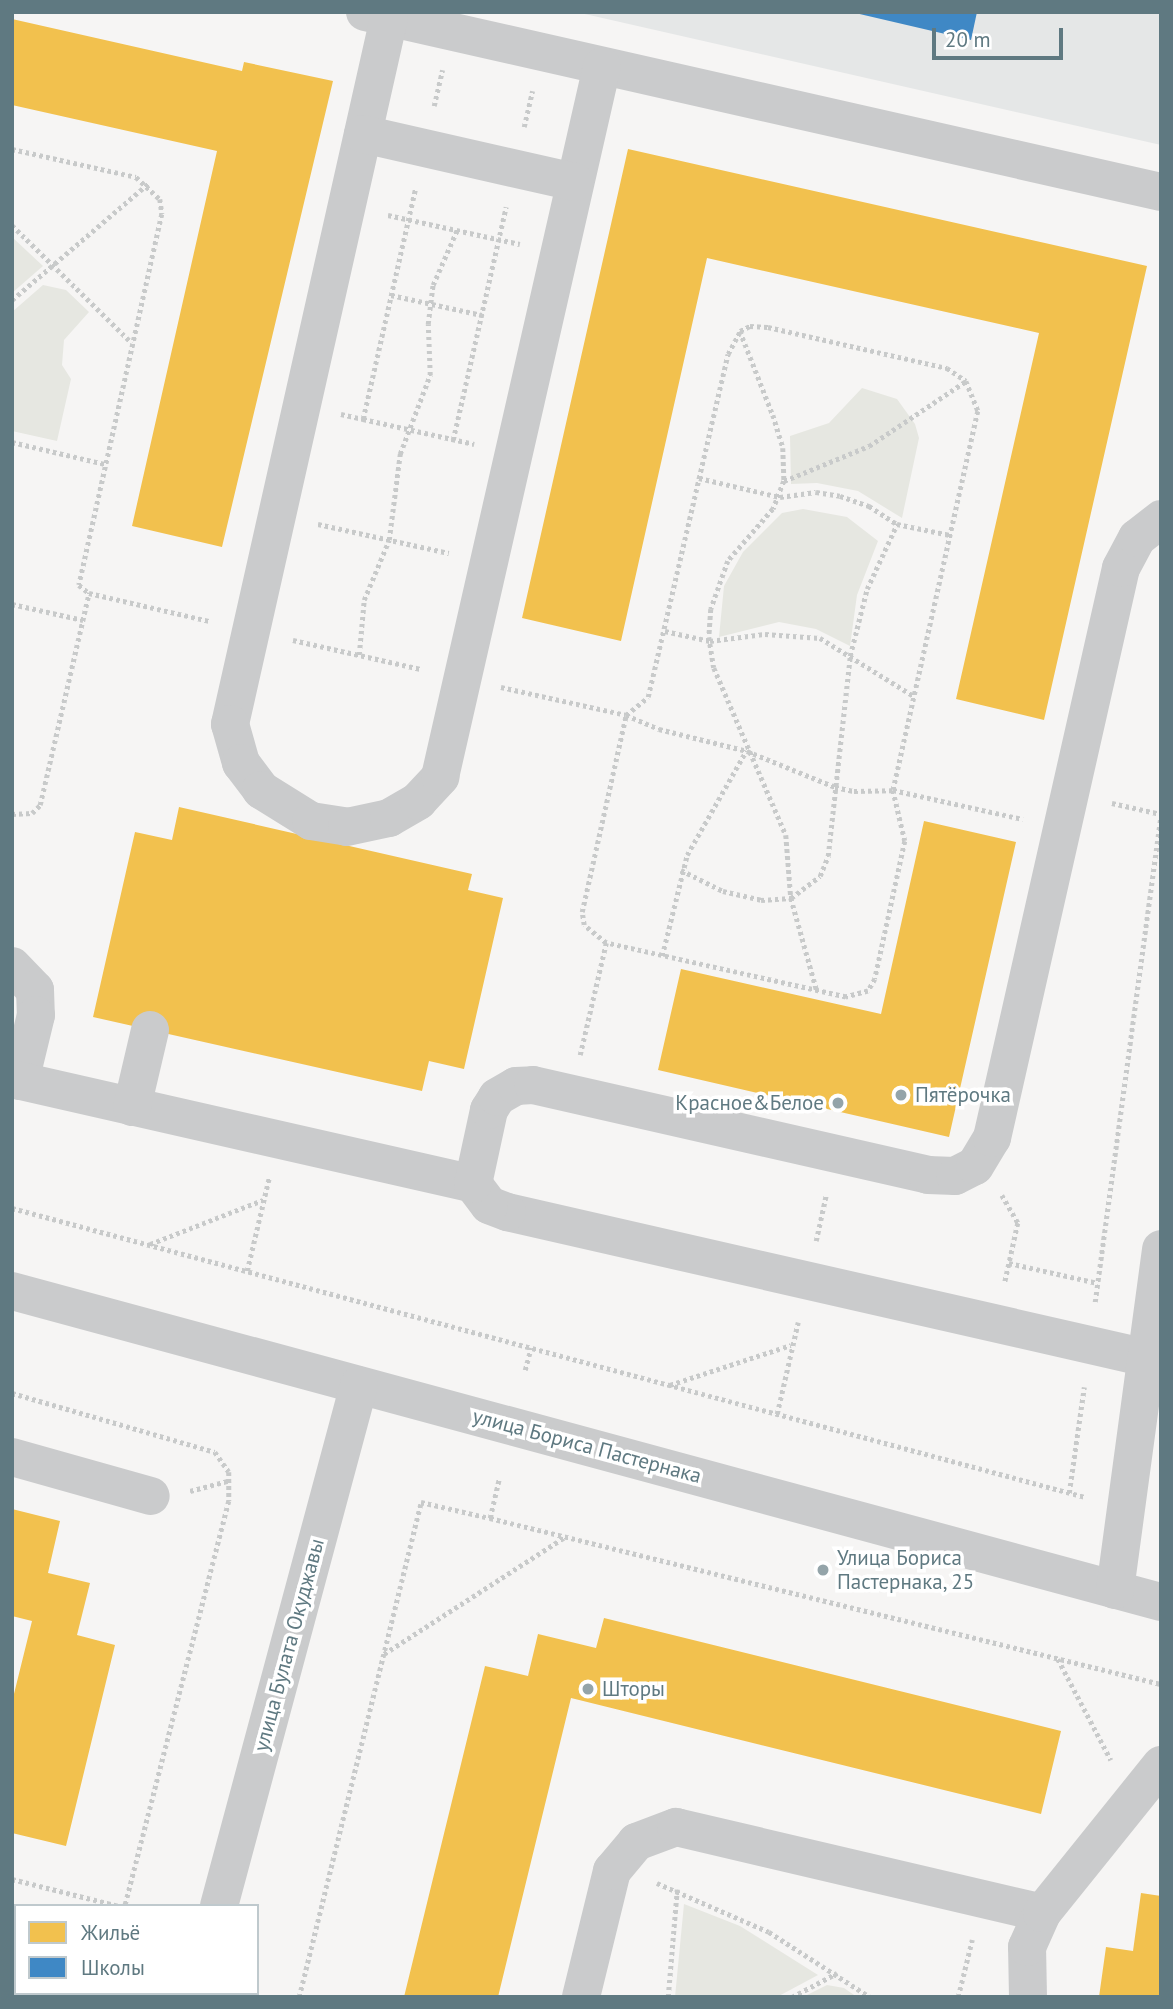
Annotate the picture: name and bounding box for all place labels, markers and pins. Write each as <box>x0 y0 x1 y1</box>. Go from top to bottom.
place label: Пятёрочка <box>915 1082 1011 1108</box>
marker: Пятёрочка <box>893 1087 909 1103</box>
place label: Красное&Белое <box>675 1090 824 1116</box>
marker: Красное&Белое <box>830 1095 846 1111</box>
place label: Улица Бориса Пастернака, 25 <box>837 1545 976 1595</box>
marker: Улица Бориса Пастернака, 25 <box>815 1562 831 1578</box>
place label: Шторы <box>602 1676 665 1702</box>
marker: Шторы <box>580 1681 596 1697</box>

